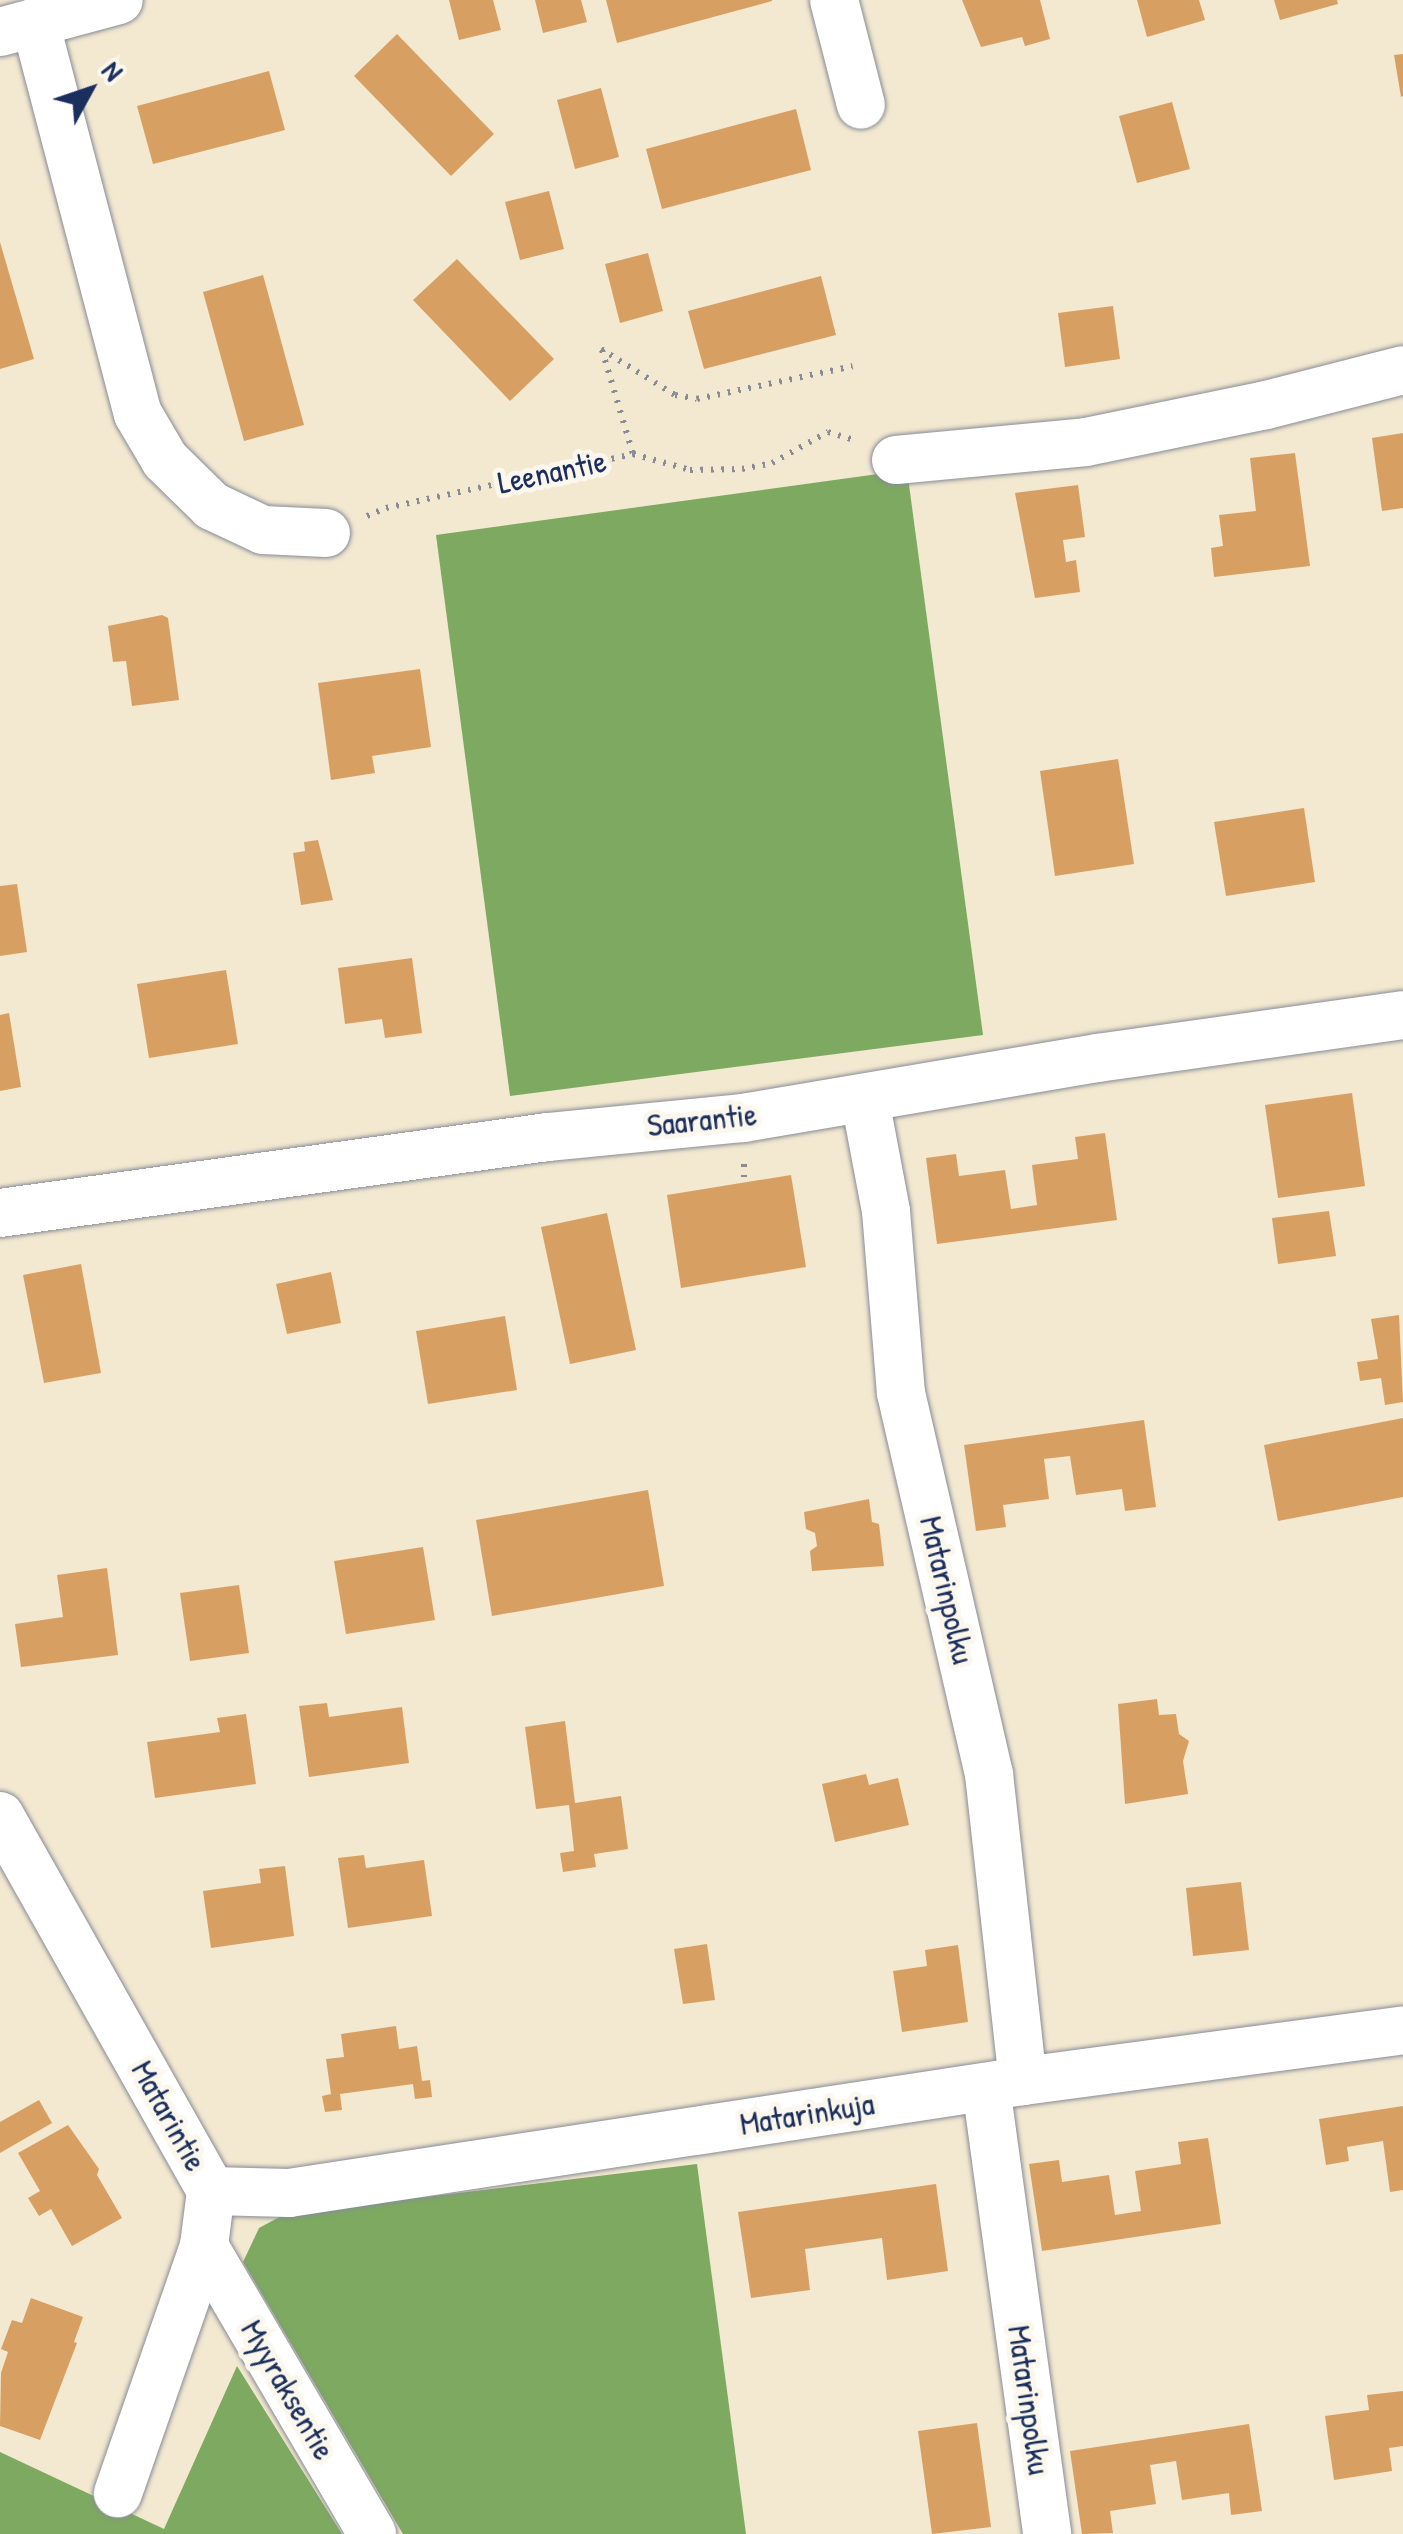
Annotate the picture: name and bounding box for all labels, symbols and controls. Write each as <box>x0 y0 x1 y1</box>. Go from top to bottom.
north arrow <box>40 40 140 140</box>
text: N <box>94 53 132 89</box>
street label: Leenantie <box>494 442 610 502</box>
street label: Saarantie <box>645 1095 759 1145</box>
street label: Matarinpolku <box>911 1512 983 1668</box>
street label: Matarintie <box>123 2054 215 2178</box>
street label: Matarinkuja <box>737 2084 877 2144</box>
street label: Myyraksentie <box>233 2313 343 2467</box>
street label: Matarinpolku <box>1000 2323 1058 2477</box>

